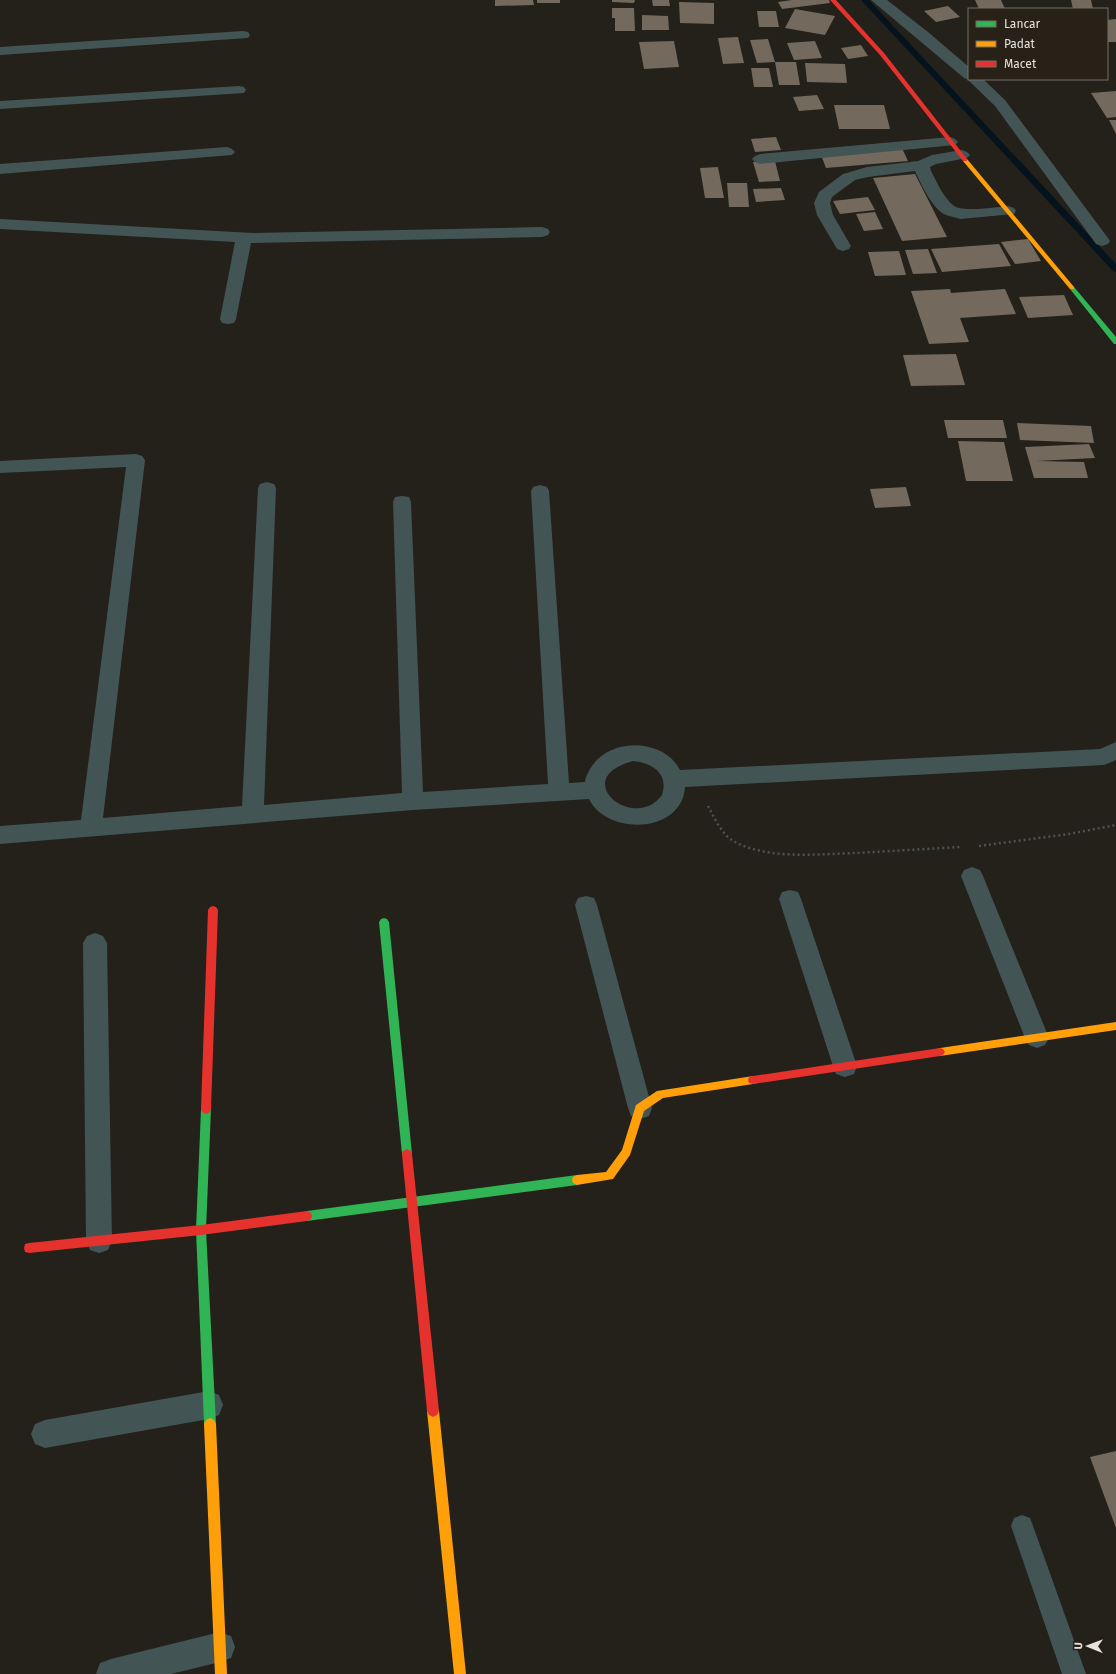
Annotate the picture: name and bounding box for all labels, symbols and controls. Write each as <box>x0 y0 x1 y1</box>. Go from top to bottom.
legend <box>968 8 1108 80</box>
text: Lancar <box>1004 17 1041 31</box>
text: Padat <box>1004 37 1036 51</box>
text: Macet <box>1004 57 1037 71</box>
north arrow <box>1068 1626 1108 1666</box>
text: U <box>1072 1642 1085 1650</box>

